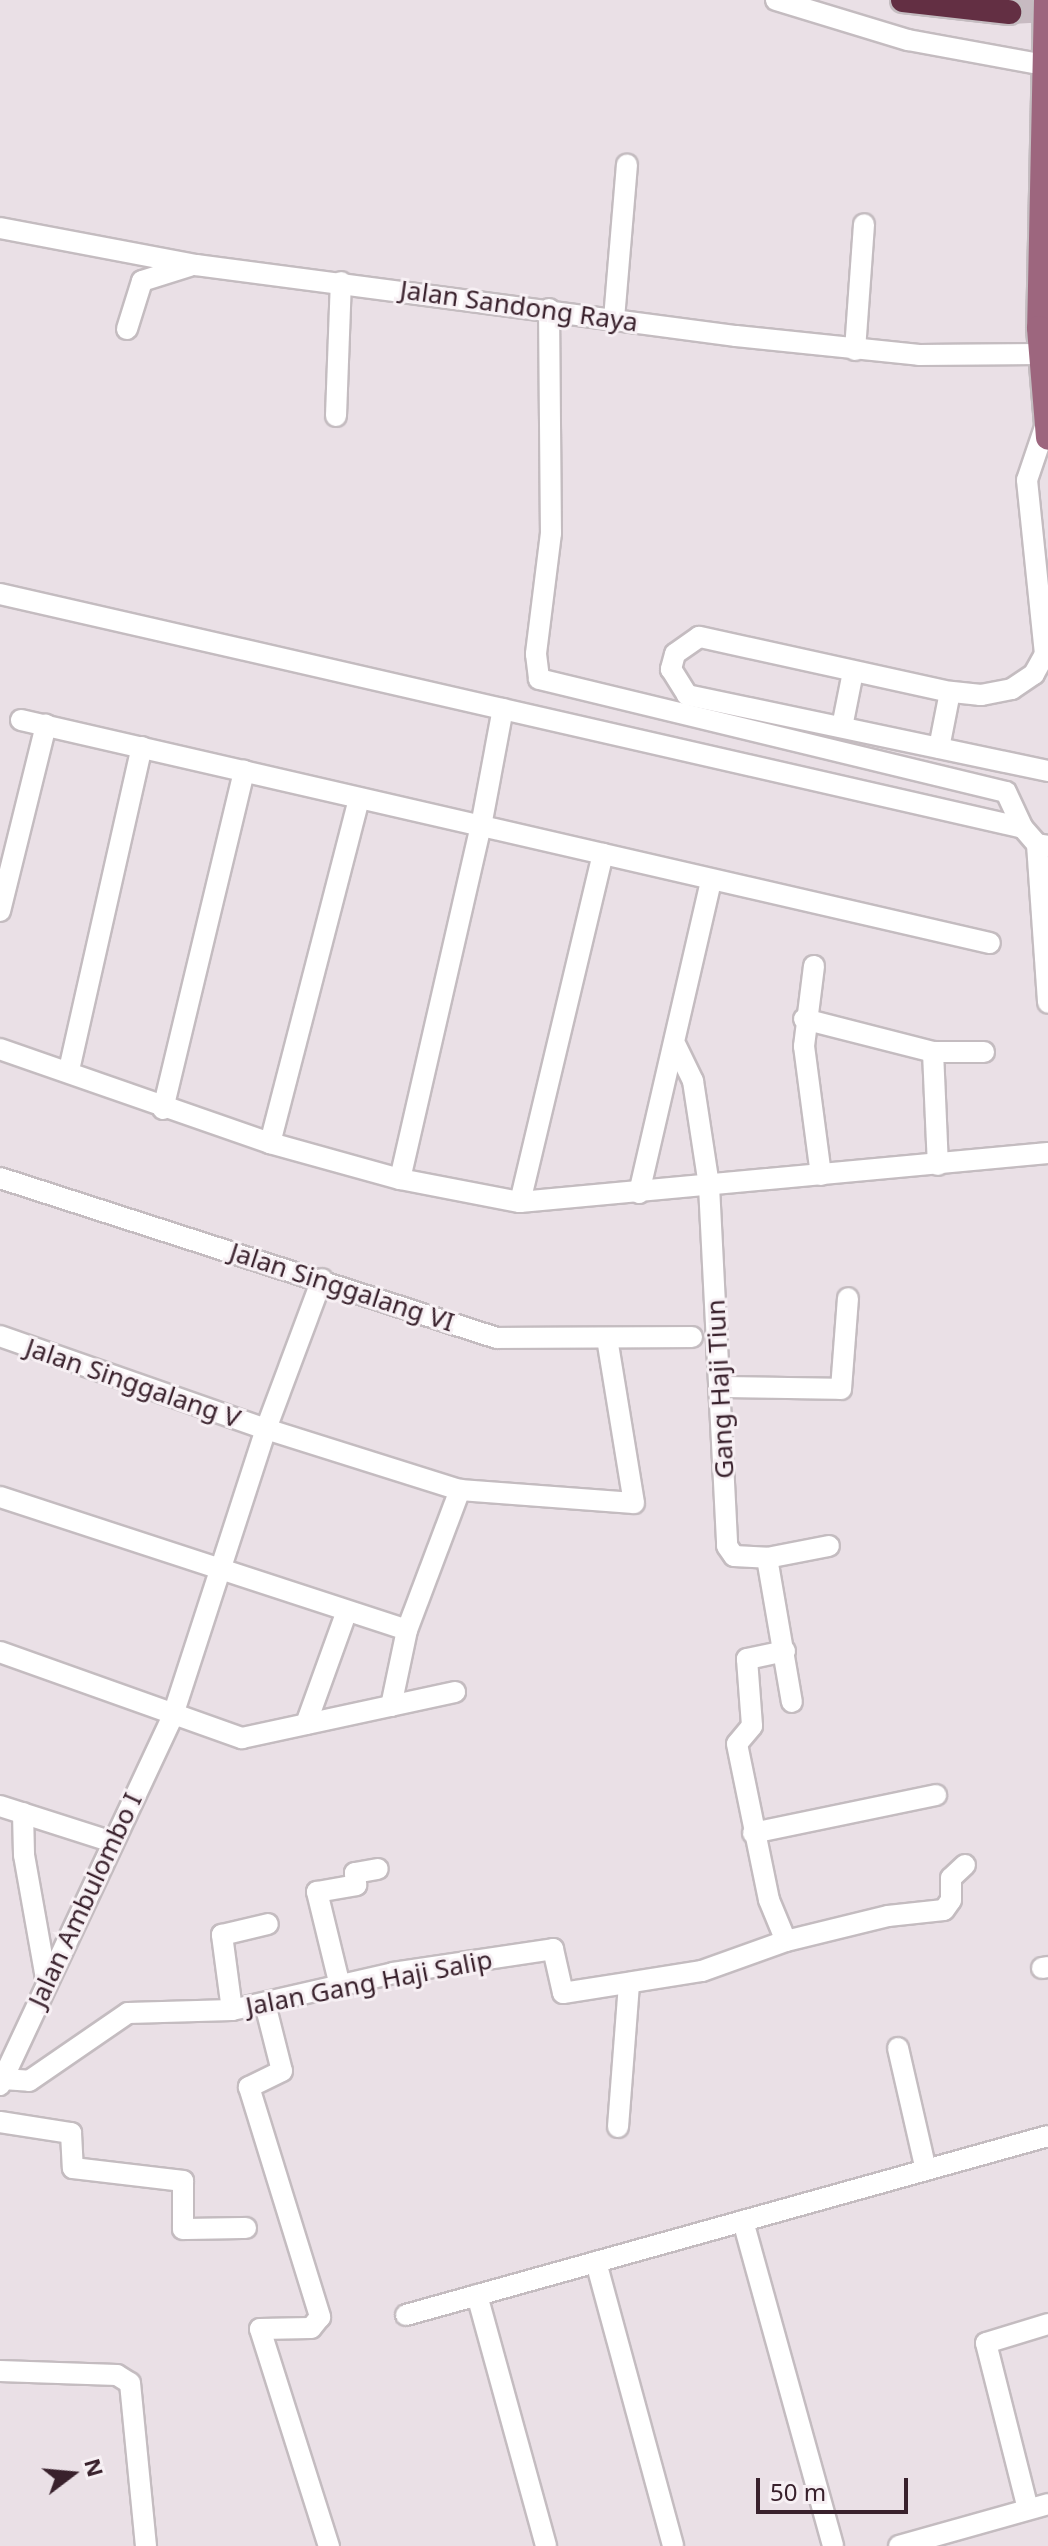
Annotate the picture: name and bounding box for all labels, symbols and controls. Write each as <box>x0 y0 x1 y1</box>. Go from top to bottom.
street label: Jalan Sandong Raya <box>398 274 640 338</box>
street label: Jalan Singgalang VI <box>226 1236 458 1338</box>
street label: Gang Haji Tiun <box>700 1298 740 1480</box>
street label: Jalan Singgalang V <box>21 1332 245 1434</box>
street label: Jalan Ambulombo I <box>22 1788 148 2012</box>
street label: Jalan Gang Haji Salip <box>243 1944 495 2022</box>
north arrow <box>32 2434 112 2514</box>
text: N <box>78 2455 112 2480</box>
scale bar <box>760 2462 912 2512</box>
text: 50 m <box>770 2475 826 2508</box>

